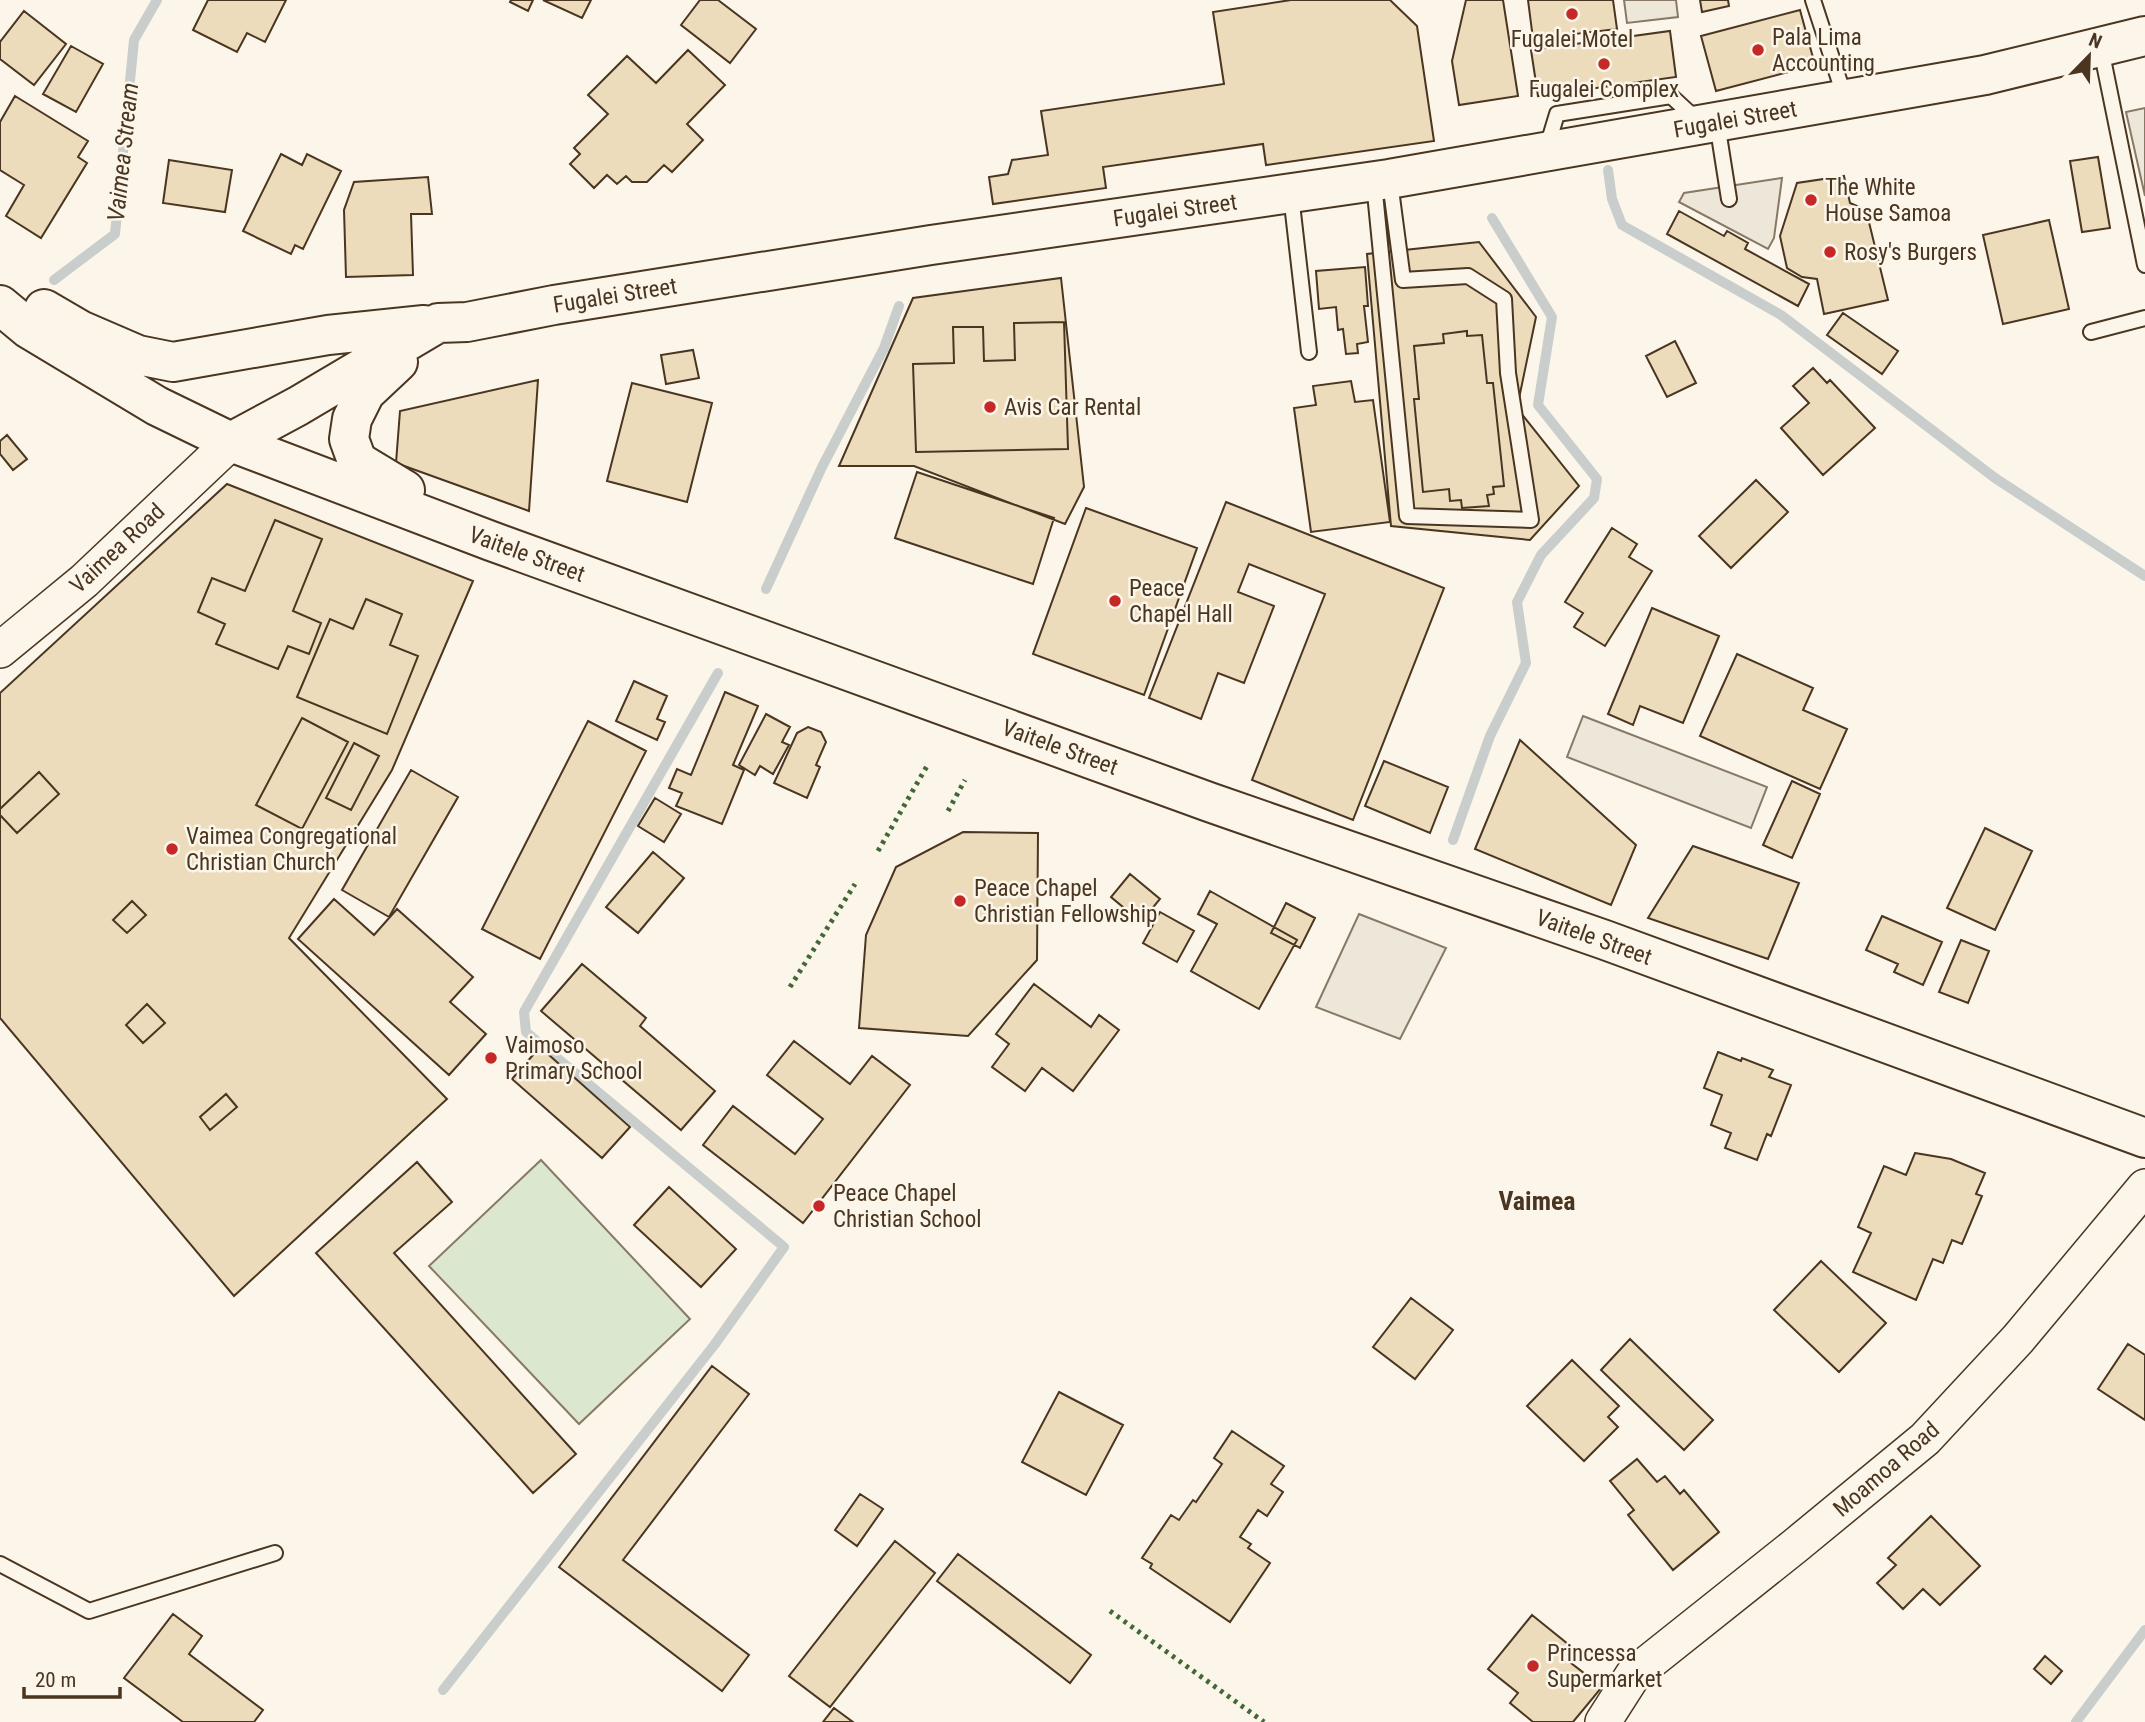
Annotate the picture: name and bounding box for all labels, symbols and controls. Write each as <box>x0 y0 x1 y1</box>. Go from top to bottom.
marker: Fugalei Motel <box>1564 6 1580 22</box>
north arrow <box>2054 21 2124 91</box>
place label: Pala Lima Accounting <box>1772 24 1875 77</box>
place label: Fugalei Motel <box>1511 26 1633 53</box>
text: N <box>2086 28 2105 54</box>
marker: Pala Lima Accounting <box>1750 42 1766 58</box>
marker: Fugalei Complex <box>1596 56 1612 72</box>
place label: Fugalei Complex <box>1529 76 1679 103</box>
water label: Vaimea Stream <box>102 81 144 223</box>
street label: Fugalei Street <box>1671 95 1799 144</box>
place label: The White House Samoa <box>1825 174 1951 227</box>
street label: Fugalei Street <box>1111 188 1239 233</box>
marker: The White House Samoa <box>1803 192 1819 208</box>
place label: Rosy's Burgers <box>1844 239 1977 266</box>
marker: Rosy's Burgers <box>1822 244 1838 260</box>
street label: Fugalei Street <box>551 272 679 319</box>
place label: Avis Car Rental <box>1004 394 1141 421</box>
marker: Avis Car Rental <box>982 399 998 415</box>
street label: Vaimea Road <box>65 498 170 599</box>
street label: Vaitele Street <box>465 521 589 588</box>
place label: Peace Chapel Hall <box>1129 575 1233 628</box>
marker: Peace Chapel Hall <box>1107 593 1123 609</box>
street label: Vaitele Street <box>998 714 1122 781</box>
place label: Vaimea Congregational Christian Church <box>186 823 397 876</box>
marker: Vaimea Congregational Christian Church <box>164 841 180 857</box>
place label: Peace Chapel Christian Fellowship <box>974 875 1157 928</box>
marker: Peace Chapel Christian Fellowship <box>952 893 968 909</box>
street label: Vaitele Street <box>1532 904 1656 971</box>
place label: Vaimoso Primary School <box>505 1032 642 1085</box>
marker: Vaimoso Primary School <box>483 1050 499 1066</box>
place label: Peace Chapel Christian School <box>833 1180 981 1233</box>
district label: Vaimea <box>1498 1186 1576 1216</box>
marker: Peace Chapel Christian School <box>811 1198 827 1214</box>
street label: Moamoa Road <box>1828 1416 1945 1523</box>
place label: Princessa Supermarket <box>1547 1640 1662 1693</box>
scale bar <box>24 1656 121 1700</box>
marker: Princessa Supermarket <box>1525 1658 1541 1674</box>
text: 20 m <box>35 1668 76 1692</box>

